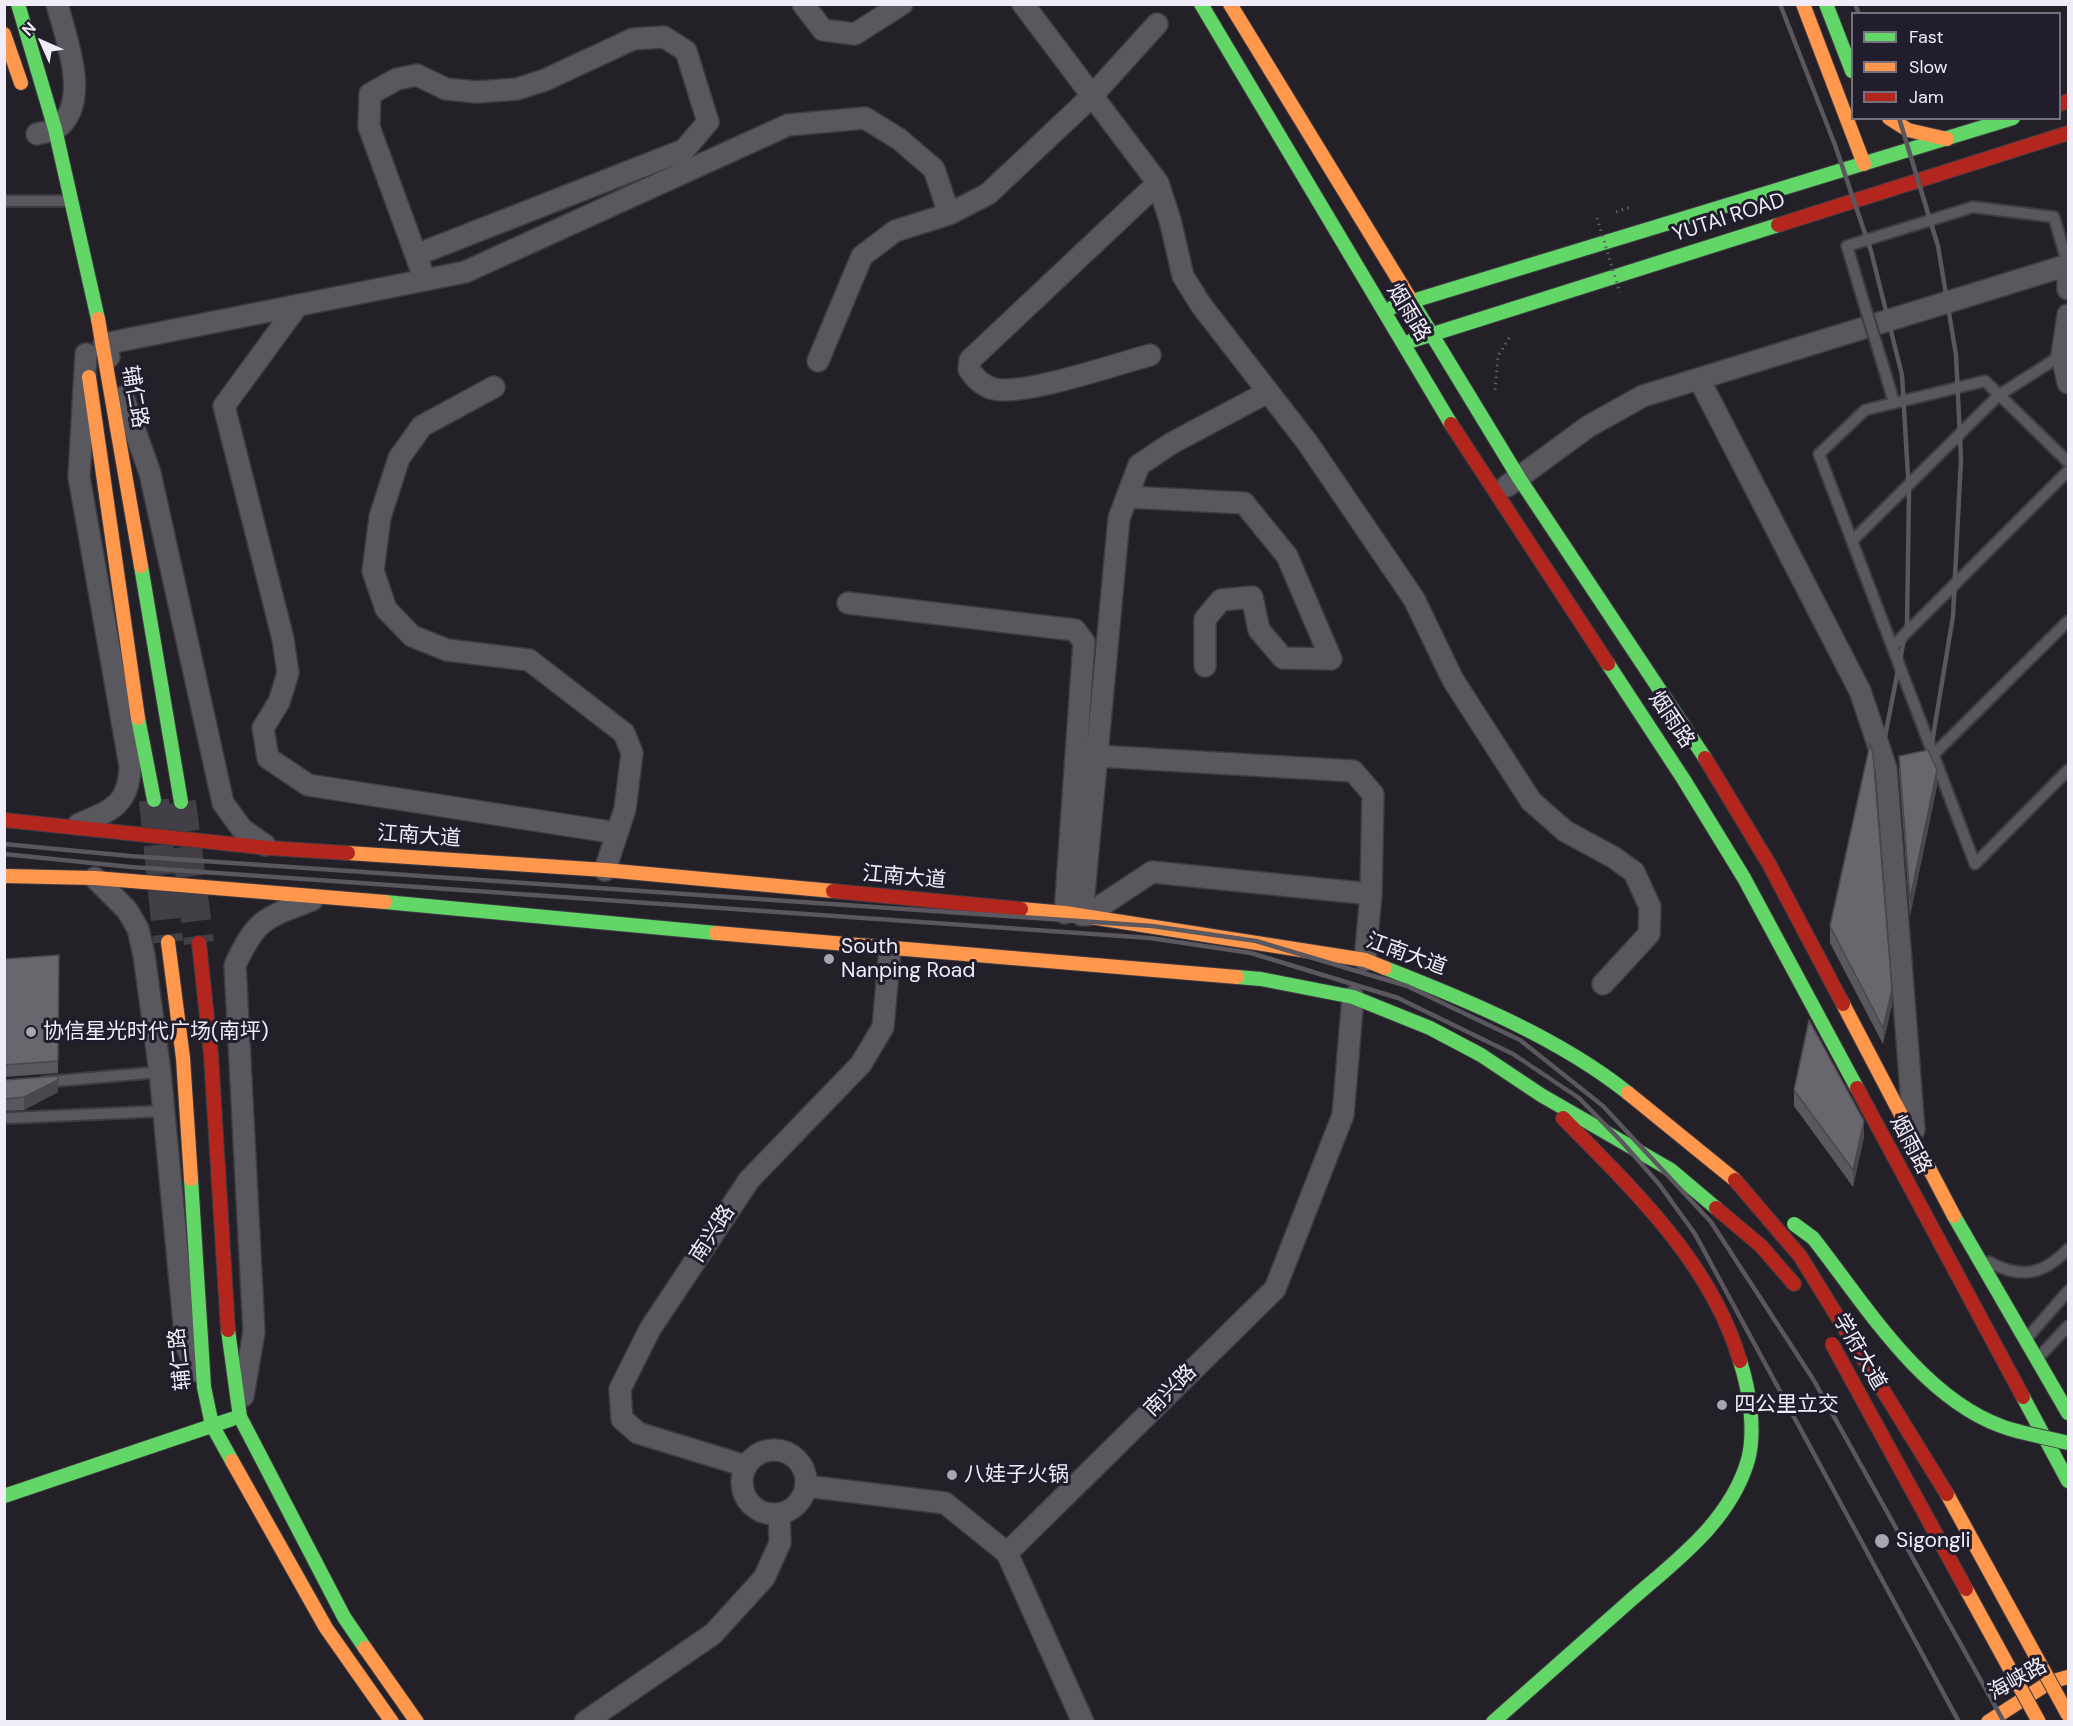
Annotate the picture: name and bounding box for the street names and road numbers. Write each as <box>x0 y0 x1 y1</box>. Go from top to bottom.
street label: YUTAI ROAD <box>1670 188 1788 248</box>
street label: 烟雨路 <box>1381 280 1435 346</box>
street label: 辅仁路 <box>116 364 152 430</box>
street label: 烟雨路 <box>1643 687 1699 753</box>
street label: 江南大道 <box>376 822 462 852</box>
street label: 江南大道 <box>861 862 947 894</box>
street label: 江南大道 <box>1362 929 1450 981</box>
street label: 烟雨路 <box>1884 1111 1936 1179</box>
street label: 南兴路 <box>685 1201 741 1267</box>
street label: 学府大道 <box>1827 1309 1891 1395</box>
street label: 辅仁路 <box>165 1326 197 1392</box>
street label: 南兴路 <box>1140 1360 1202 1422</box>
street label: 海峡路 <box>1984 1654 2052 1706</box>

